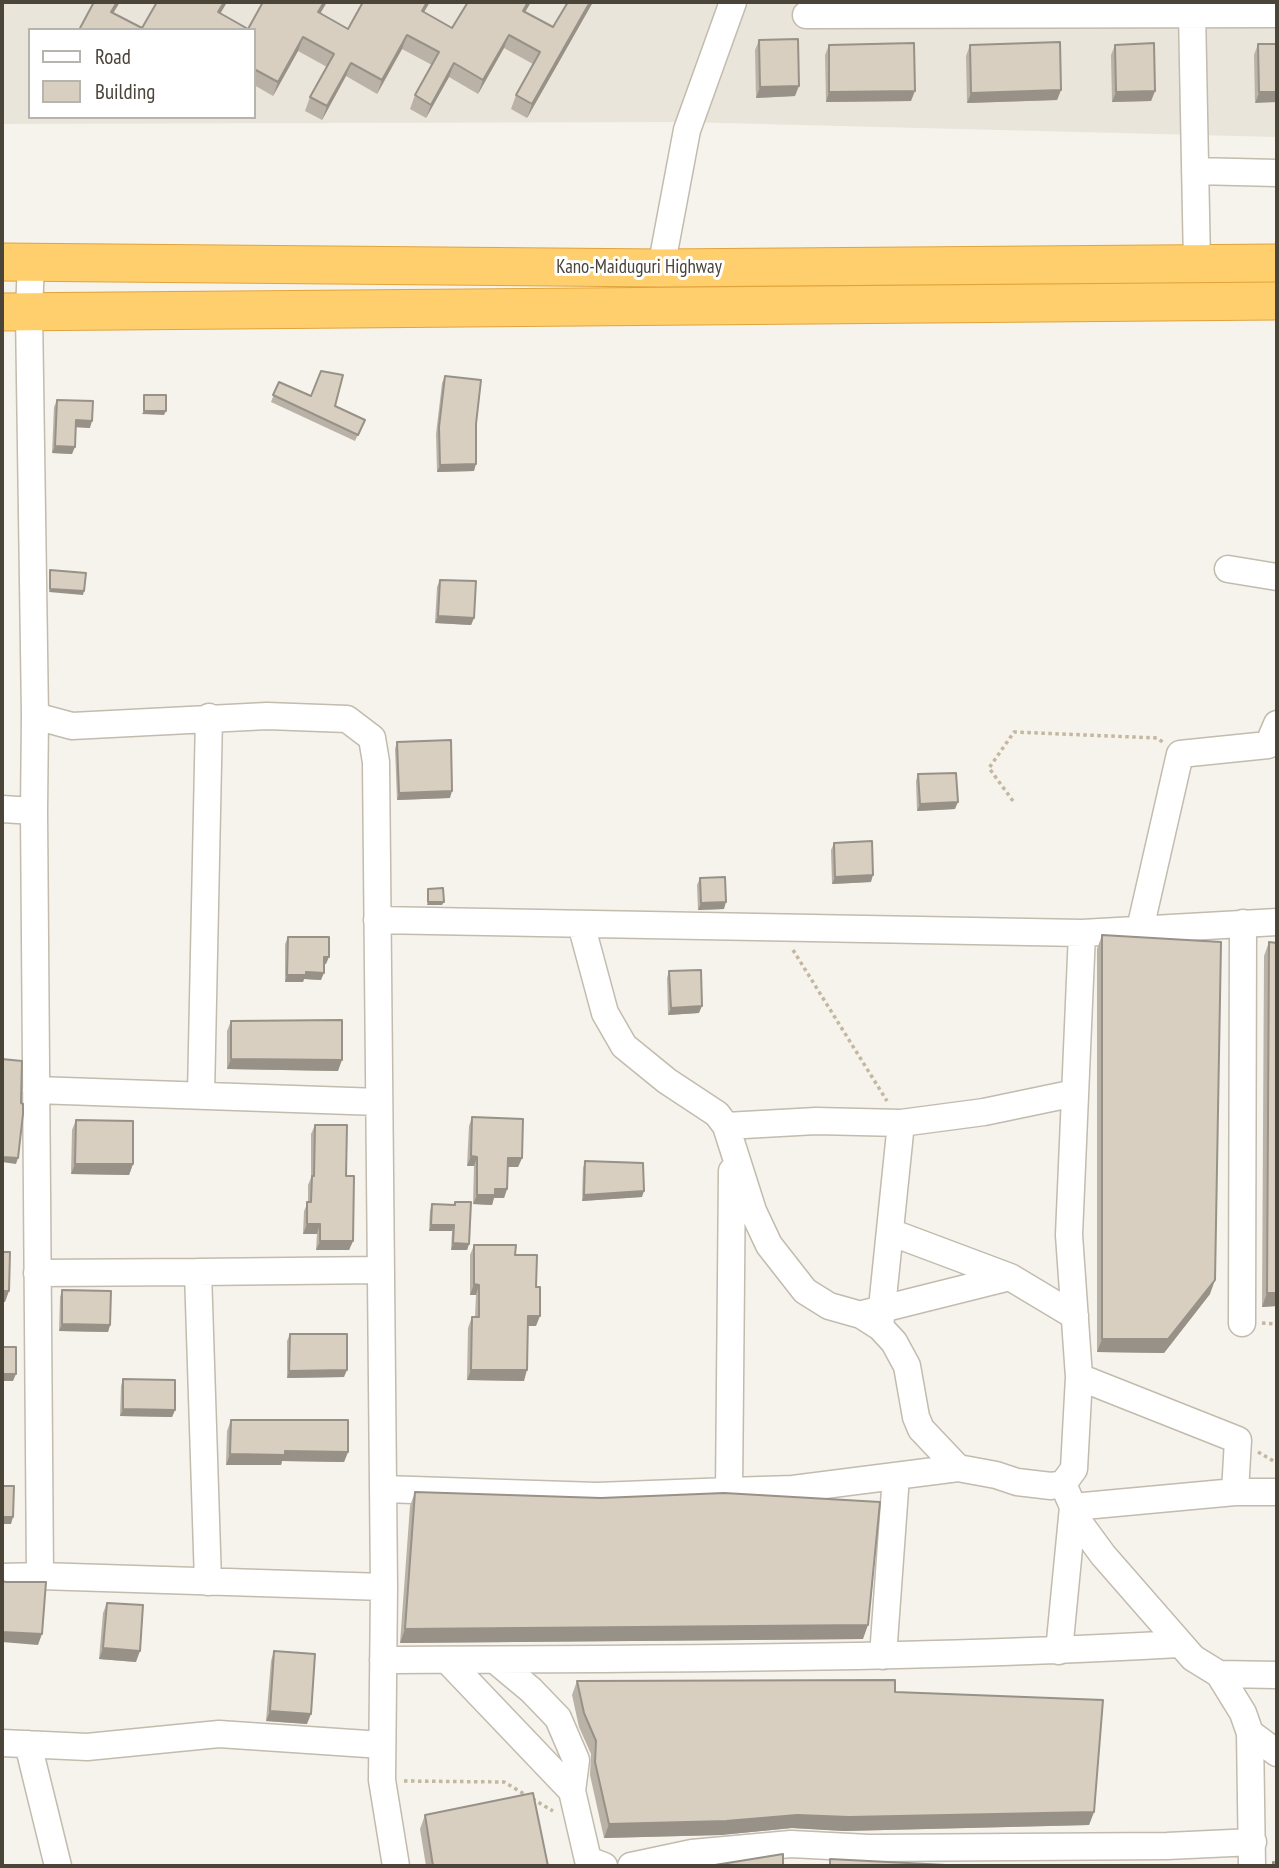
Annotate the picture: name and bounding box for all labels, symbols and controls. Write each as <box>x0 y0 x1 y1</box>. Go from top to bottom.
legend <box>28 28 256 119</box>
text: Road <box>95 43 131 70</box>
text: Building <box>95 78 155 105</box>
street label: Kano-Maiduguri Highway <box>556 257 722 279</box>

